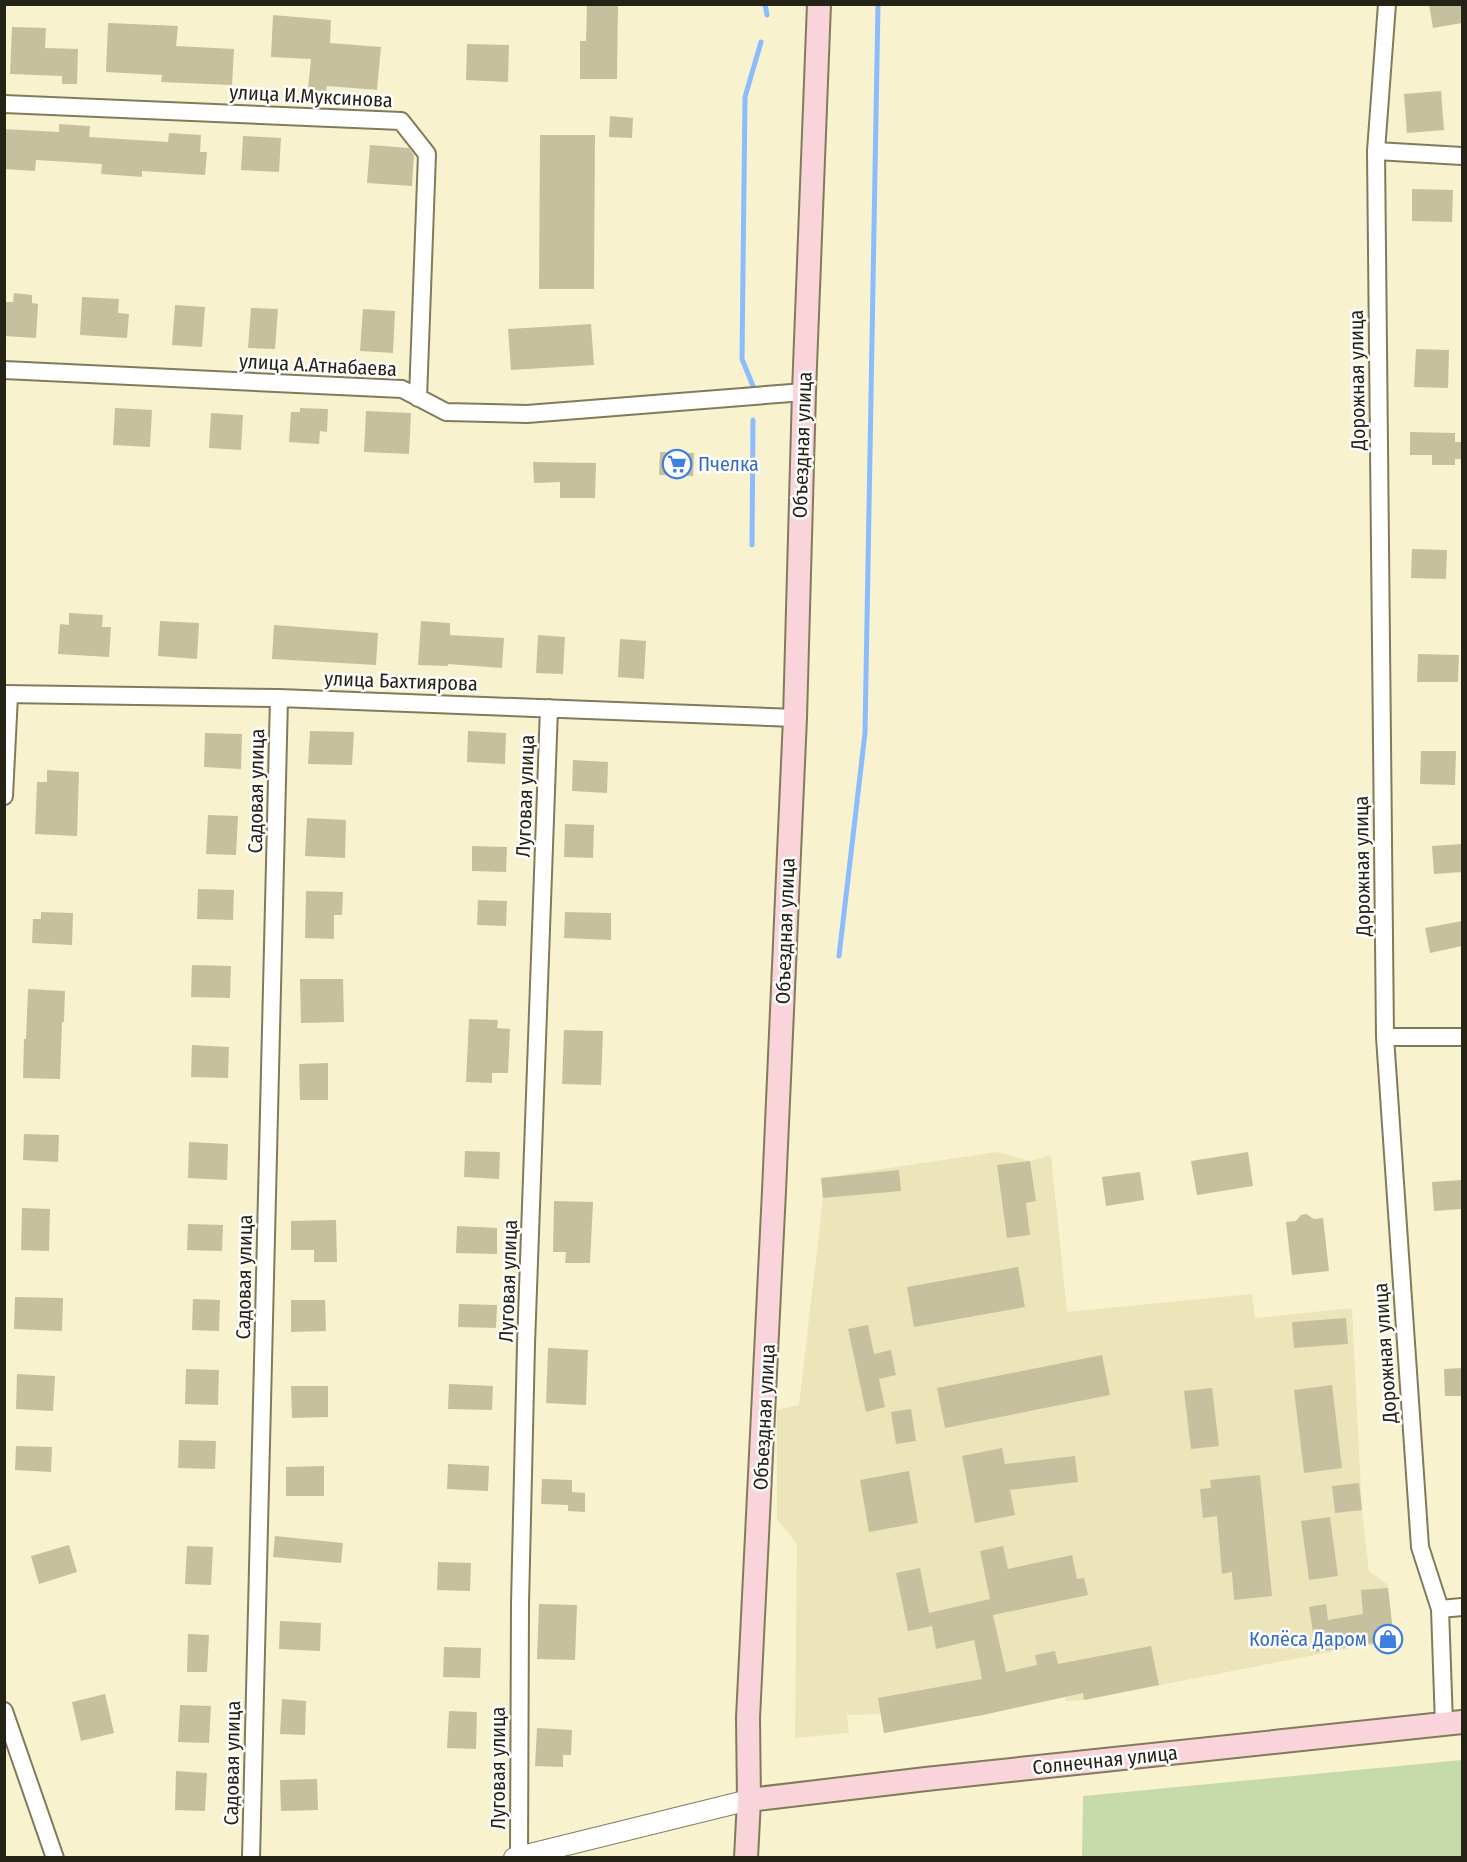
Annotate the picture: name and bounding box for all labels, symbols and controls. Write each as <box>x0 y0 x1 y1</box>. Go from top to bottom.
street label: улица И.Муксинова <box>229 80 393 112</box>
street label: Дорожная улица <box>1344 309 1370 452</box>
street label: улица А.Атнабаева <box>238 349 398 381</box>
street label: Объездная улица <box>787 371 817 519</box>
supermarket icon: Пчелка <box>661 448 693 480</box>
place label: Пчелка <box>698 452 759 476</box>
street label: улица Бахтиярова <box>324 666 478 696</box>
street label: Садовая улица <box>243 728 269 854</box>
street label: Луговая улица <box>511 734 539 858</box>
street label: Дорожная улица <box>1349 795 1375 938</box>
street label: Объездная улица <box>770 857 800 1005</box>
street label: Садовая улица <box>231 1214 257 1340</box>
street label: Луговая улица <box>494 1219 522 1343</box>
street label: Дорожная улица <box>1368 1282 1402 1425</box>
street label: Объездная улица <box>748 1343 780 1491</box>
shop icon: Колёса Даром <box>1372 1623 1404 1655</box>
place label: Колёса Даром <box>1249 1627 1367 1651</box>
street label: Садовая улица <box>219 1700 245 1826</box>
street label: Луговая улица <box>486 1707 510 1829</box>
street label: Солнечная улица <box>1031 1740 1179 1780</box>

